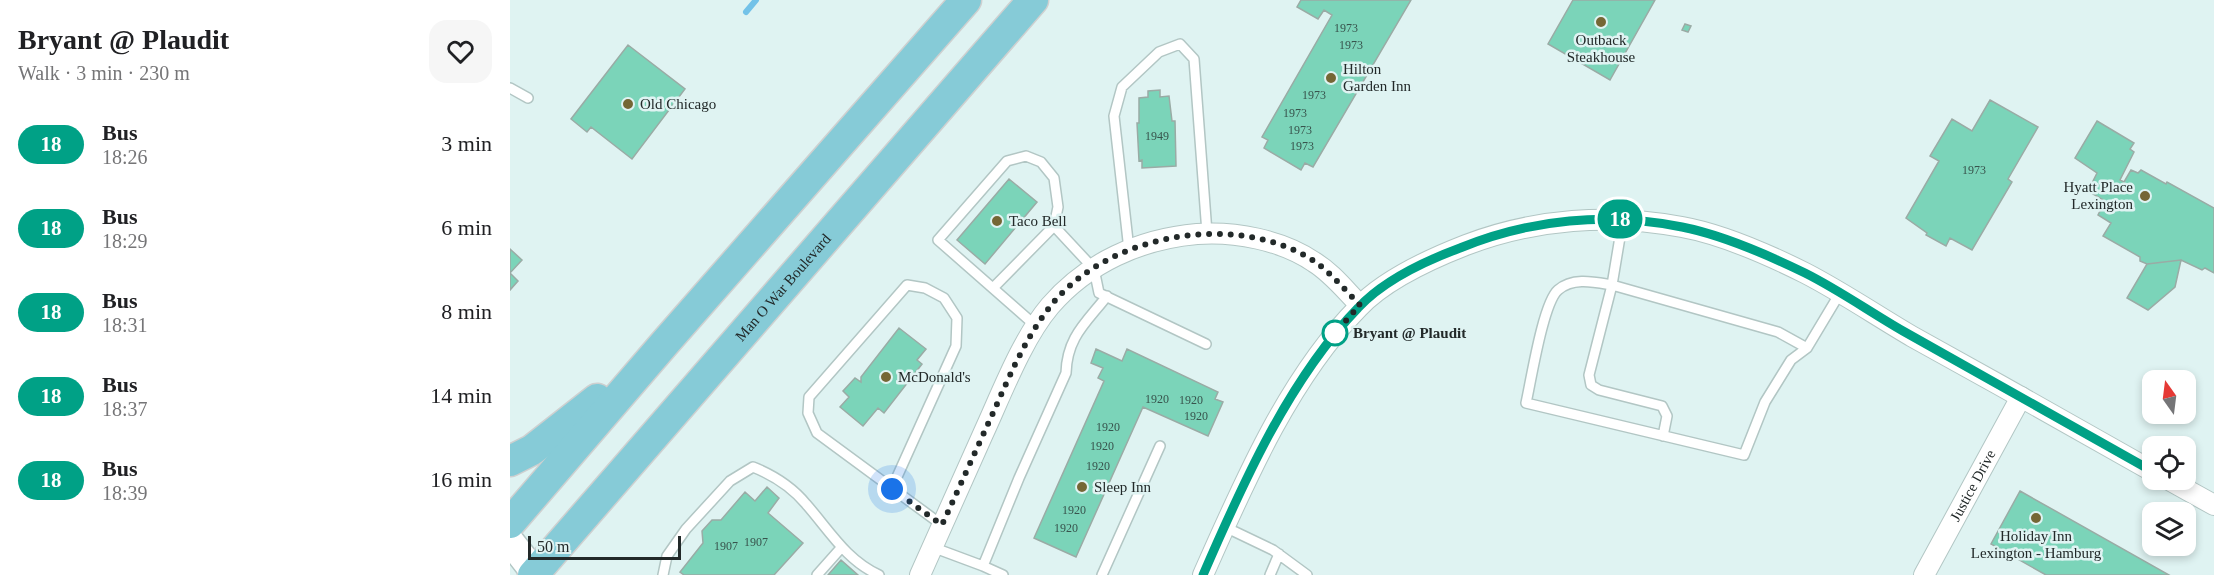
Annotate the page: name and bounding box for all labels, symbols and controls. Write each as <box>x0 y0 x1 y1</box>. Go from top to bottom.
marker: Outback Steakhouse <box>1594 15 1608 29</box>
button: heart <box>429 20 492 83</box>
house number: 1973 <box>1334 21 1358 35</box>
text: Bryant @ Plaudit <box>18 24 229 55</box>
place label: Outback Steakhouse <box>1567 32 1635 65</box>
house number: 1973 <box>1339 38 1363 52</box>
place label: Hilton Garden Inn <box>1343 61 1411 94</box>
text: Walk · 3 min · 230 m <box>18 62 190 84</box>
marker: Hilton Garden Inn <box>1324 71 1338 85</box>
house number: 1973 <box>1302 88 1326 102</box>
place label: Old Chicago <box>640 96 716 112</box>
marker: Old Chicago <box>621 97 635 111</box>
house number: 1973 <box>1283 106 1307 120</box>
text: Bus <box>102 120 137 145</box>
house number: 1973 <box>1288 123 1312 137</box>
house number: 1949 <box>1145 129 1169 143</box>
text: 3 min <box>441 131 492 156</box>
text: 18 <box>41 132 62 156</box>
house number: 1973 <box>1290 139 1314 153</box>
text: 18:26 <box>102 146 148 168</box>
house number: 1973 <box>1962 163 1986 177</box>
place label: Hyatt Place Lexington <box>2063 179 2133 212</box>
marker: Hyatt Place Lexington <box>2138 189 2152 203</box>
line badge: 18 <box>1593 200 1647 238</box>
text: Bus <box>102 204 137 229</box>
text: 18 <box>1610 207 1631 231</box>
place label: Taco Bell <box>1009 213 1067 229</box>
marker: Taco Bell <box>990 214 1004 228</box>
text: 6 min <box>441 215 492 240</box>
text: 18 <box>41 216 62 240</box>
text: 18:29 <box>102 230 148 252</box>
street label: Man O War Boulevard <box>732 230 834 344</box>
text: Bus <box>102 288 137 313</box>
text: 8 min <box>441 299 492 324</box>
text: 18 <box>41 300 62 324</box>
text: 18:31 <box>102 314 148 336</box>
marker: Bryant @ Plaudit <box>1322 320 1348 346</box>
place label: Bryant @ Plaudit <box>1353 325 1466 341</box>
place label: McDonald's <box>898 369 971 385</box>
marker: McDonald's <box>879 370 893 384</box>
north arrow <box>2142 370 2196 424</box>
map controls <box>2142 370 2196 556</box>
text: Bus <box>102 372 137 397</box>
text: 14 min <box>430 383 492 408</box>
text: 18 <box>41 384 62 408</box>
house number: 1920 <box>1145 392 1169 406</box>
house number: 1920 <box>1179 393 1203 407</box>
text: 18:37 <box>102 398 148 420</box>
house number: 1920 <box>1184 409 1208 423</box>
house number: 1920 <box>1096 420 1120 434</box>
button: locate <box>2142 436 2196 490</box>
house number: 1920 <box>1090 439 1114 453</box>
street label: Justice Drive <box>1947 447 1999 524</box>
text: Bus <box>102 456 137 481</box>
house number: 1920 <box>1086 459 1110 473</box>
text: 16 min <box>430 467 492 492</box>
text: 18 <box>41 468 62 492</box>
your location <box>877 474 907 504</box>
place label: Sleep Inn <box>1094 479 1152 495</box>
marker: Sleep Inn <box>1075 480 1089 494</box>
text: 18:39 <box>102 482 148 504</box>
button: layers <box>2142 502 2196 556</box>
house number: 1920 <box>1062 503 1086 517</box>
marker: Holiday Inn Lexington - Hamburg <box>2029 511 2043 525</box>
house number: 1920 <box>1054 521 1078 535</box>
place label: Holiday Inn Lexington - Hamburg <box>1971 528 2102 561</box>
scale bar <box>528 533 681 560</box>
house number: 1907 <box>744 535 768 549</box>
text: 50 m <box>537 538 569 555</box>
house number: 1907 <box>714 539 738 553</box>

